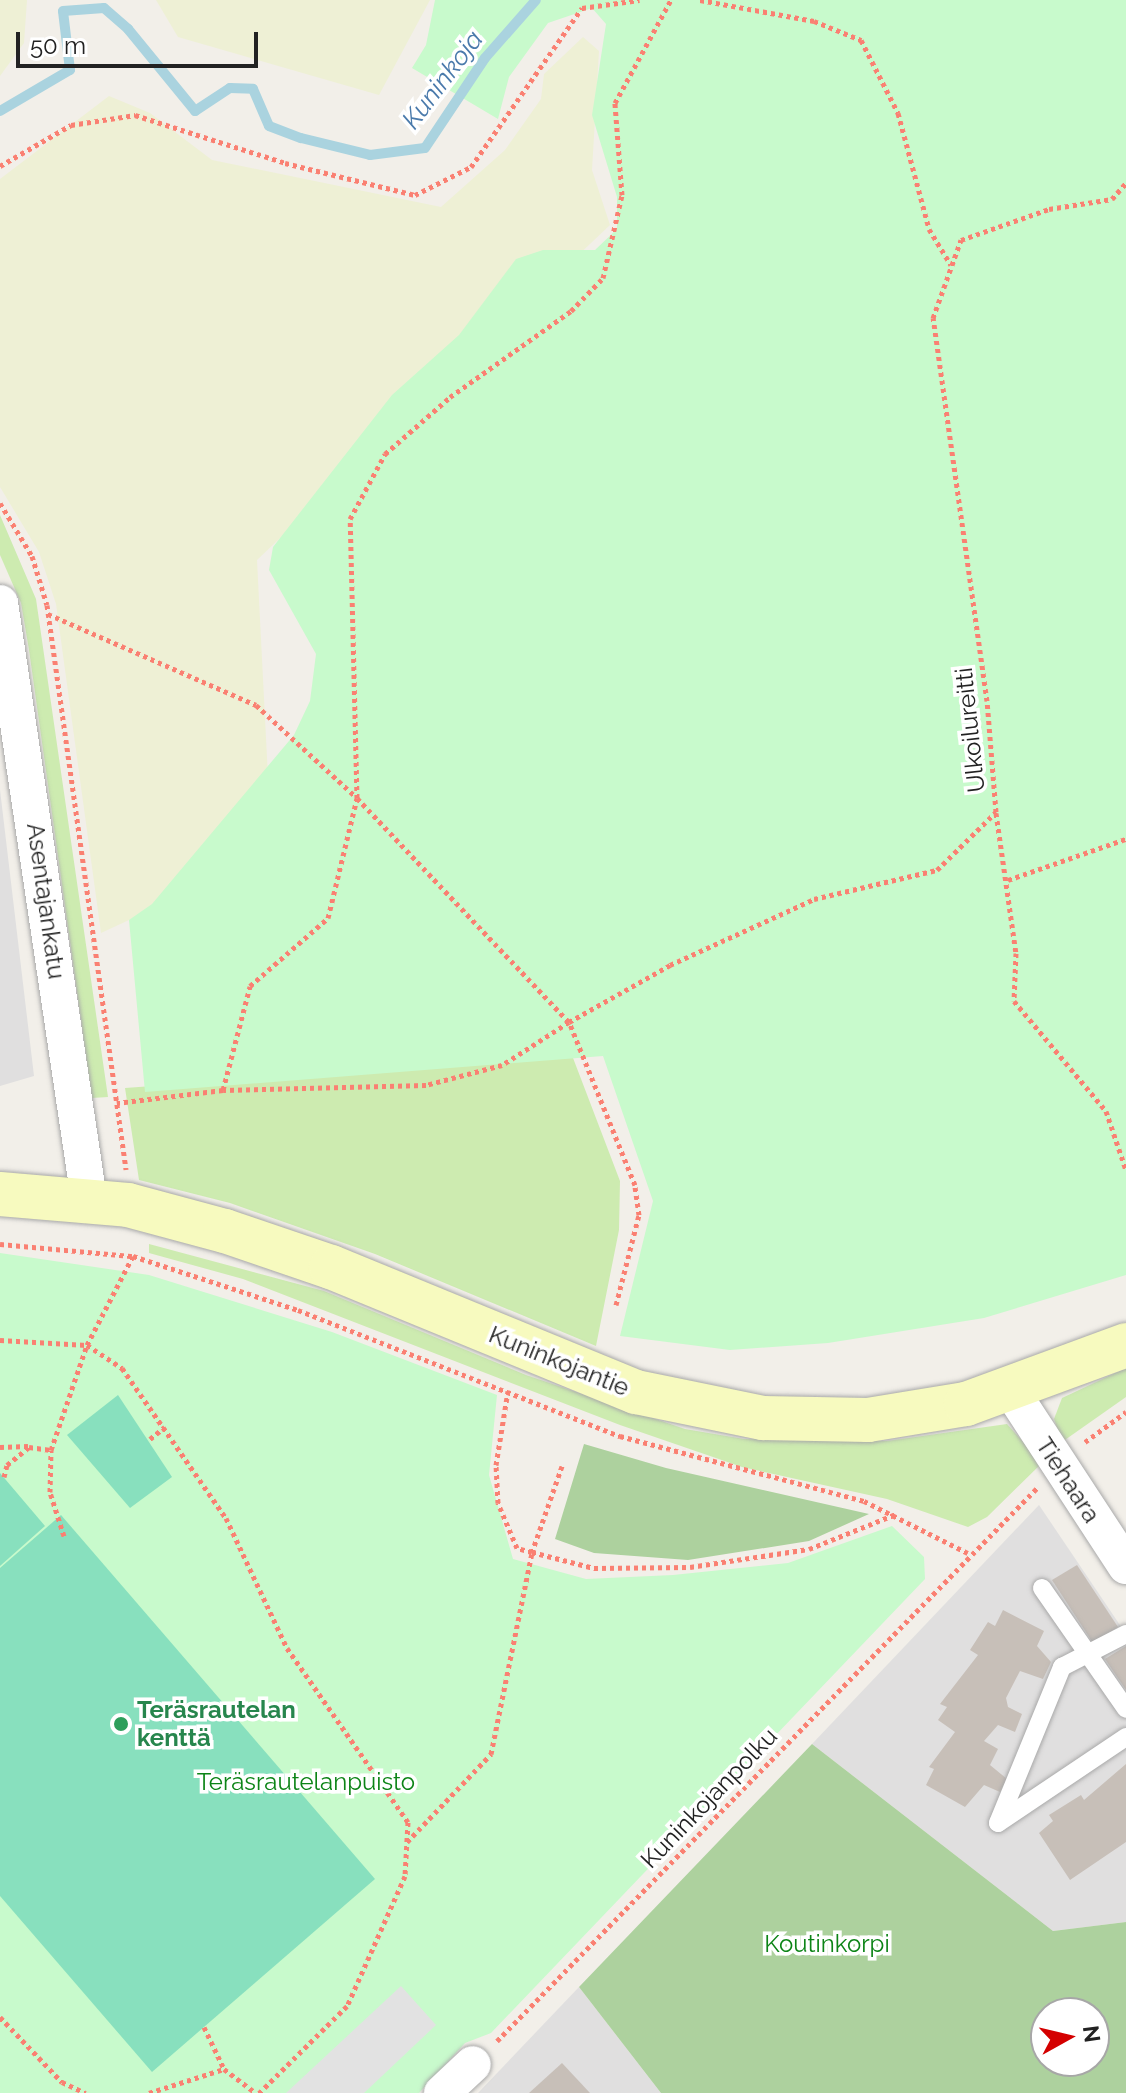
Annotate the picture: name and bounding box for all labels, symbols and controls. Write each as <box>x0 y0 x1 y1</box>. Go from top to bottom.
scale bar <box>20 16 262 66</box>
water label: Kuninkoja <box>396 25 490 135</box>
text: 50 m <box>30 31 86 60</box>
street label: Ulkoilureitti <box>949 666 991 794</box>
street label: Asentajankatu <box>21 821 71 981</box>
street label: Kuninkojantie <box>485 1320 633 1402</box>
street label: Tiehaara <box>1030 1432 1106 1528</box>
place label: Teräsrautelan kenttä <box>137 1696 296 1752</box>
marker: Teräsrautelan kenttä <box>112 1715 130 1733</box>
street label: Kuninkojanpolku <box>635 1722 783 1874</box>
park label: Teräsrautelanpuisto <box>197 1768 415 1796</box>
park label: Koutinkorpi <box>764 1930 890 1958</box>
north arrow <box>1030 1997 1110 2077</box>
text: N <box>1078 2024 1106 2044</box>

